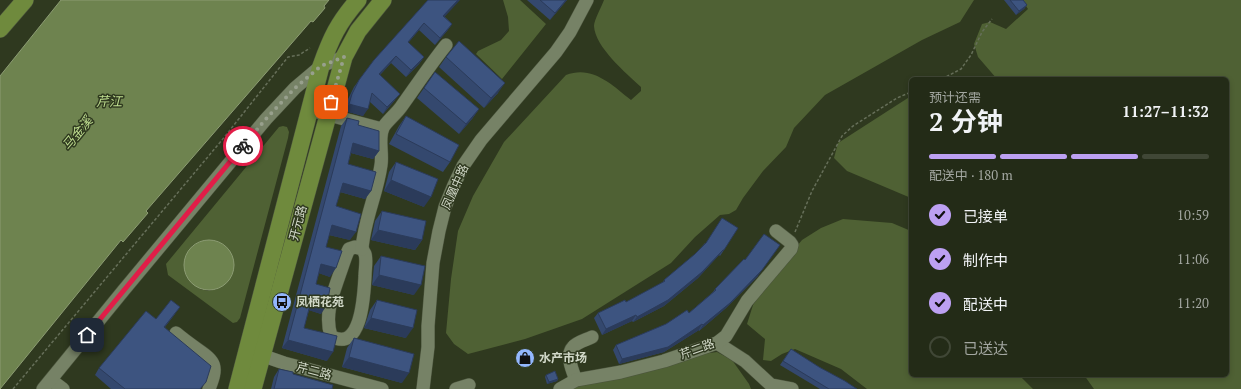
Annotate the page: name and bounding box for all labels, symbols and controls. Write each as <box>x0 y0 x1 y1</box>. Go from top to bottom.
pin <box>314 85 348 119</box>
text: 预计还需 <box>929 88 981 106</box>
icon: bag <box>320 91 342 113</box>
water label: 芹江 <box>96 92 124 110</box>
text: 11:27–11:32 <box>1122 101 1209 121</box>
text: 2 分钟 <box>929 104 1003 138</box>
water label: 马金溪 <box>58 111 98 154</box>
courier <box>223 126 263 166</box>
icon: bike <box>232 135 254 157</box>
street label: 凤凰中路 <box>438 162 471 212</box>
text: 配送中 · 180 m <box>929 166 1013 184</box>
street label: 开元路 <box>286 204 309 242</box>
icon: check <box>929 204 951 226</box>
text: 已接单 <box>963 206 1008 226</box>
text: 10:59 <box>1177 206 1209 224</box>
icon: check <box>929 248 951 270</box>
text: 制作中 <box>963 250 1008 270</box>
text: 11:06 <box>1177 250 1209 268</box>
bus stop icon: 凤栖花苑 <box>271 291 293 313</box>
icon: check <box>929 292 951 314</box>
place label: 凤栖花苑 <box>296 294 344 309</box>
text: 配送中 <box>963 294 1008 314</box>
text: 11:20 <box>1177 294 1209 312</box>
pin <box>70 318 104 352</box>
icon: home <box>76 324 98 346</box>
street label: 芹二路 <box>677 335 716 362</box>
text: 已送达 <box>963 338 1008 358</box>
shop icon: 水产市场 <box>514 347 536 369</box>
place label: 水产市场 <box>539 350 587 365</box>
street label: 芹二路 <box>295 359 333 382</box>

